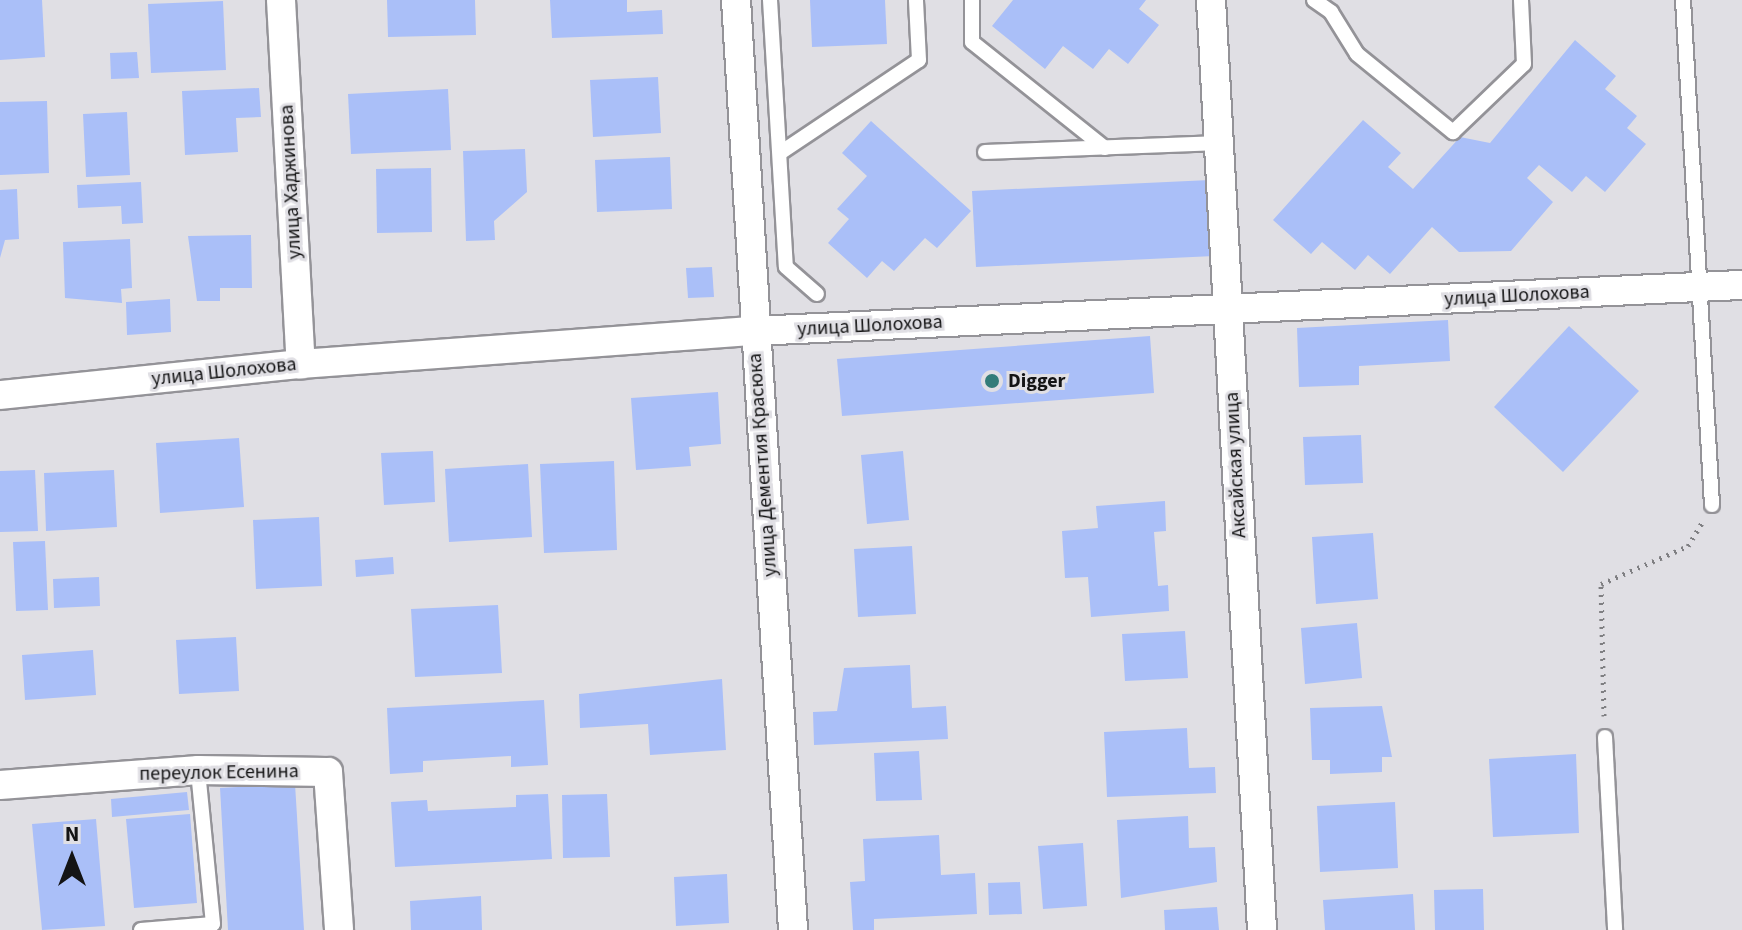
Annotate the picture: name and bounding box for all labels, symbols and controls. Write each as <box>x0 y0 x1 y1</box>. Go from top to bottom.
street label: улица Хаджинова <box>275 104 307 260</box>
street label: улица Шолохова <box>1444 280 1590 312</box>
street label: улица Шолохова <box>797 310 943 342</box>
street label: улица Шолохова <box>150 352 298 392</box>
street label: улица Дементия Красюка <box>743 352 783 578</box>
place label: Digger <box>1008 369 1066 393</box>
marker: Digger <box>983 372 1001 390</box>
street label: Аксайская улица <box>1220 391 1252 539</box>
street label: переулок Есенина <box>139 760 299 786</box>
north arrow <box>32 818 112 898</box>
text: N <box>65 818 79 850</box>

